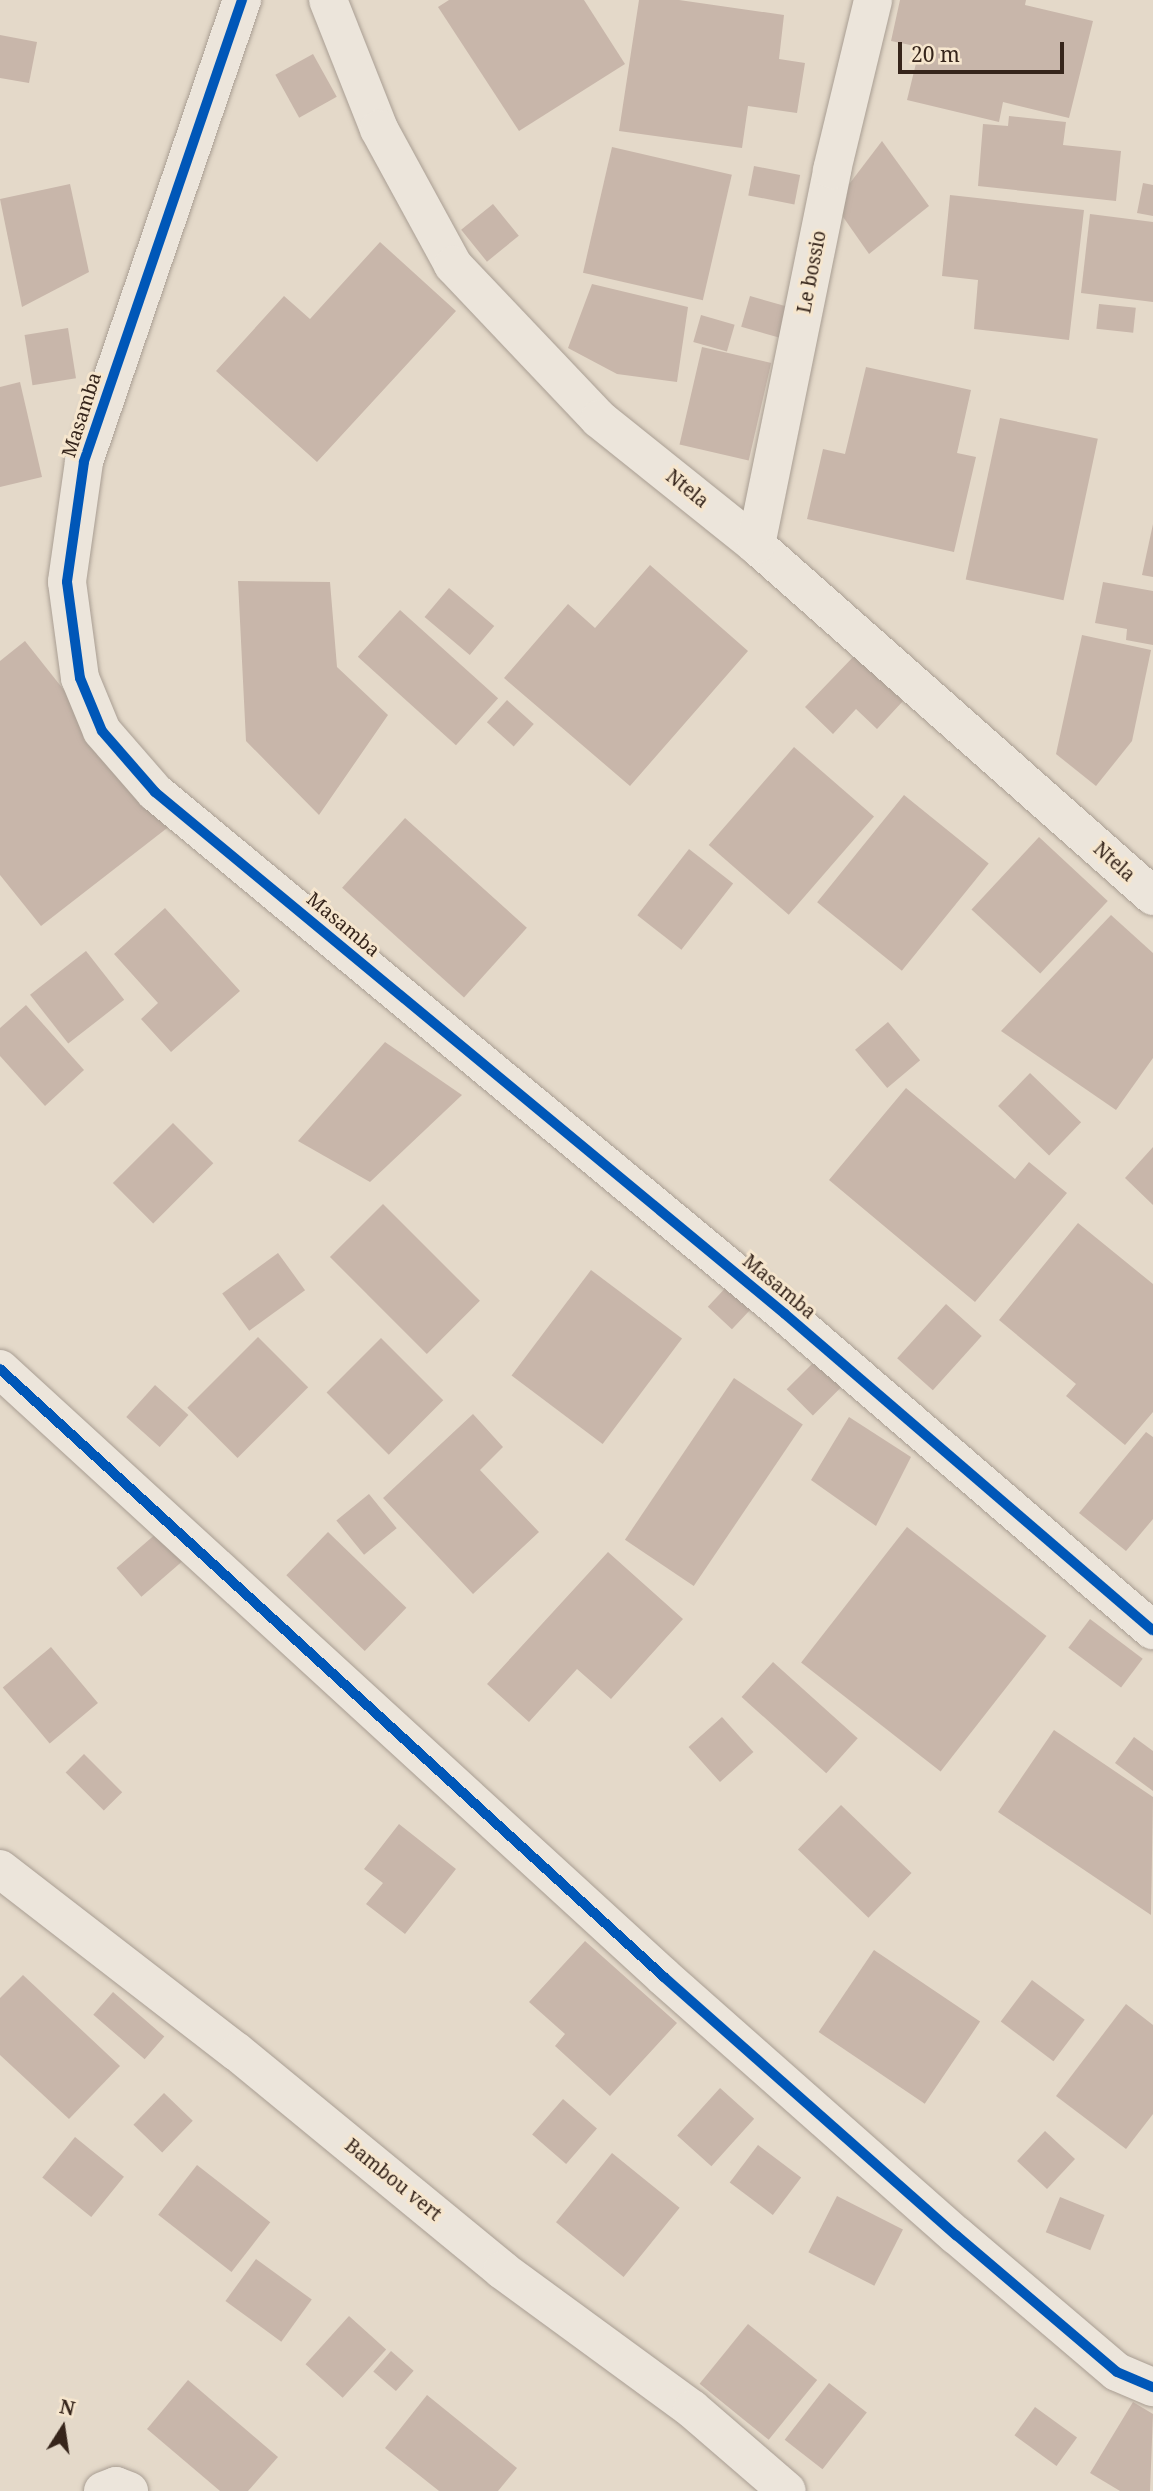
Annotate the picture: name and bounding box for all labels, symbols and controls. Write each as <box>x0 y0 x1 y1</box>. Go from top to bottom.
scale bar <box>901 28 1067 72</box>
text: 20 m <box>911 40 960 68</box>
street label: Le bossio <box>793 229 831 315</box>
street label: Masamba <box>58 370 106 460</box>
street label: Ntela <box>661 465 713 513</box>
street label: Ntela <box>1089 837 1139 887</box>
street label: Masamba <box>302 888 384 962</box>
street label: Masamba <box>738 1250 820 1324</box>
street label: Bambou vert <box>340 2134 446 2226</box>
north arrow <box>28 2393 98 2463</box>
text: N <box>57 2393 77 2422</box>

